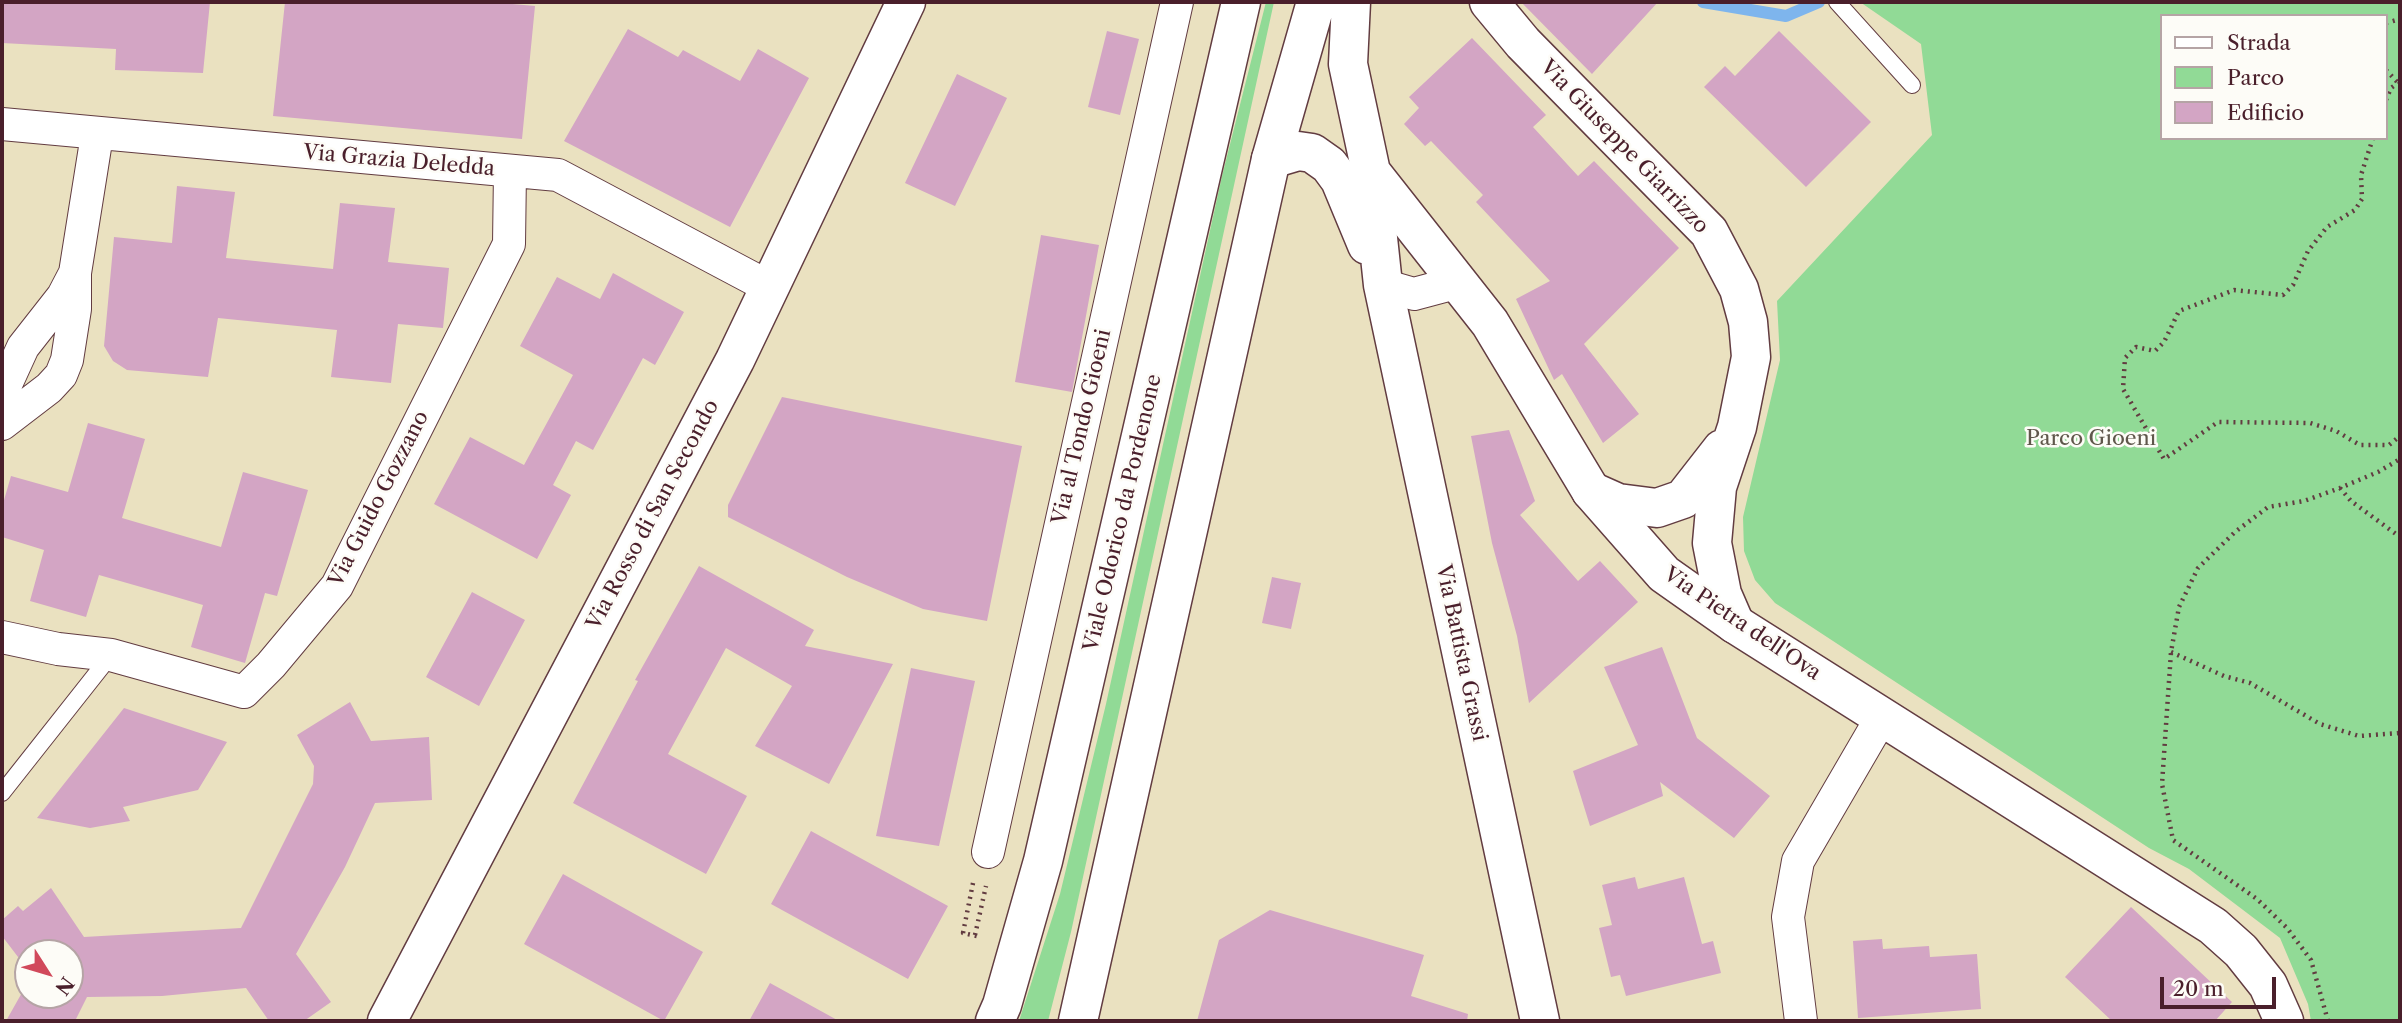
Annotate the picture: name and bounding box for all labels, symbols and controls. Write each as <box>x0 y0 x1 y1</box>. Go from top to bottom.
legend <box>2160 14 2388 140</box>
text: Strada <box>2227 30 2291 55</box>
street label: Via Giuseppe Giarrizzo <box>1534 55 1714 239</box>
text: Parco <box>2227 65 2284 90</box>
text: Edificio <box>2227 100 2304 125</box>
street label: Via Grazia Deledda <box>302 140 496 182</box>
street label: Via al Tondo Gioeni <box>1047 327 1117 527</box>
street label: Viale Odorico da Pordenone <box>1079 372 1167 654</box>
street label: Via Rosso di San Secondo <box>582 396 724 634</box>
street label: Via Guido Gozzano <box>324 407 434 591</box>
park label: Parco Gioeni <box>2026 426 2156 452</box>
street label: Via Battista Grassi <box>1430 562 1492 744</box>
street label: Via Pietra dell'Ova <box>1659 562 1825 686</box>
north arrow <box>14 939 84 1009</box>
scale bar <box>2164 964 2280 1008</box>
text: N <box>50 972 79 999</box>
text: 20 m <box>2173 976 2224 1001</box>

